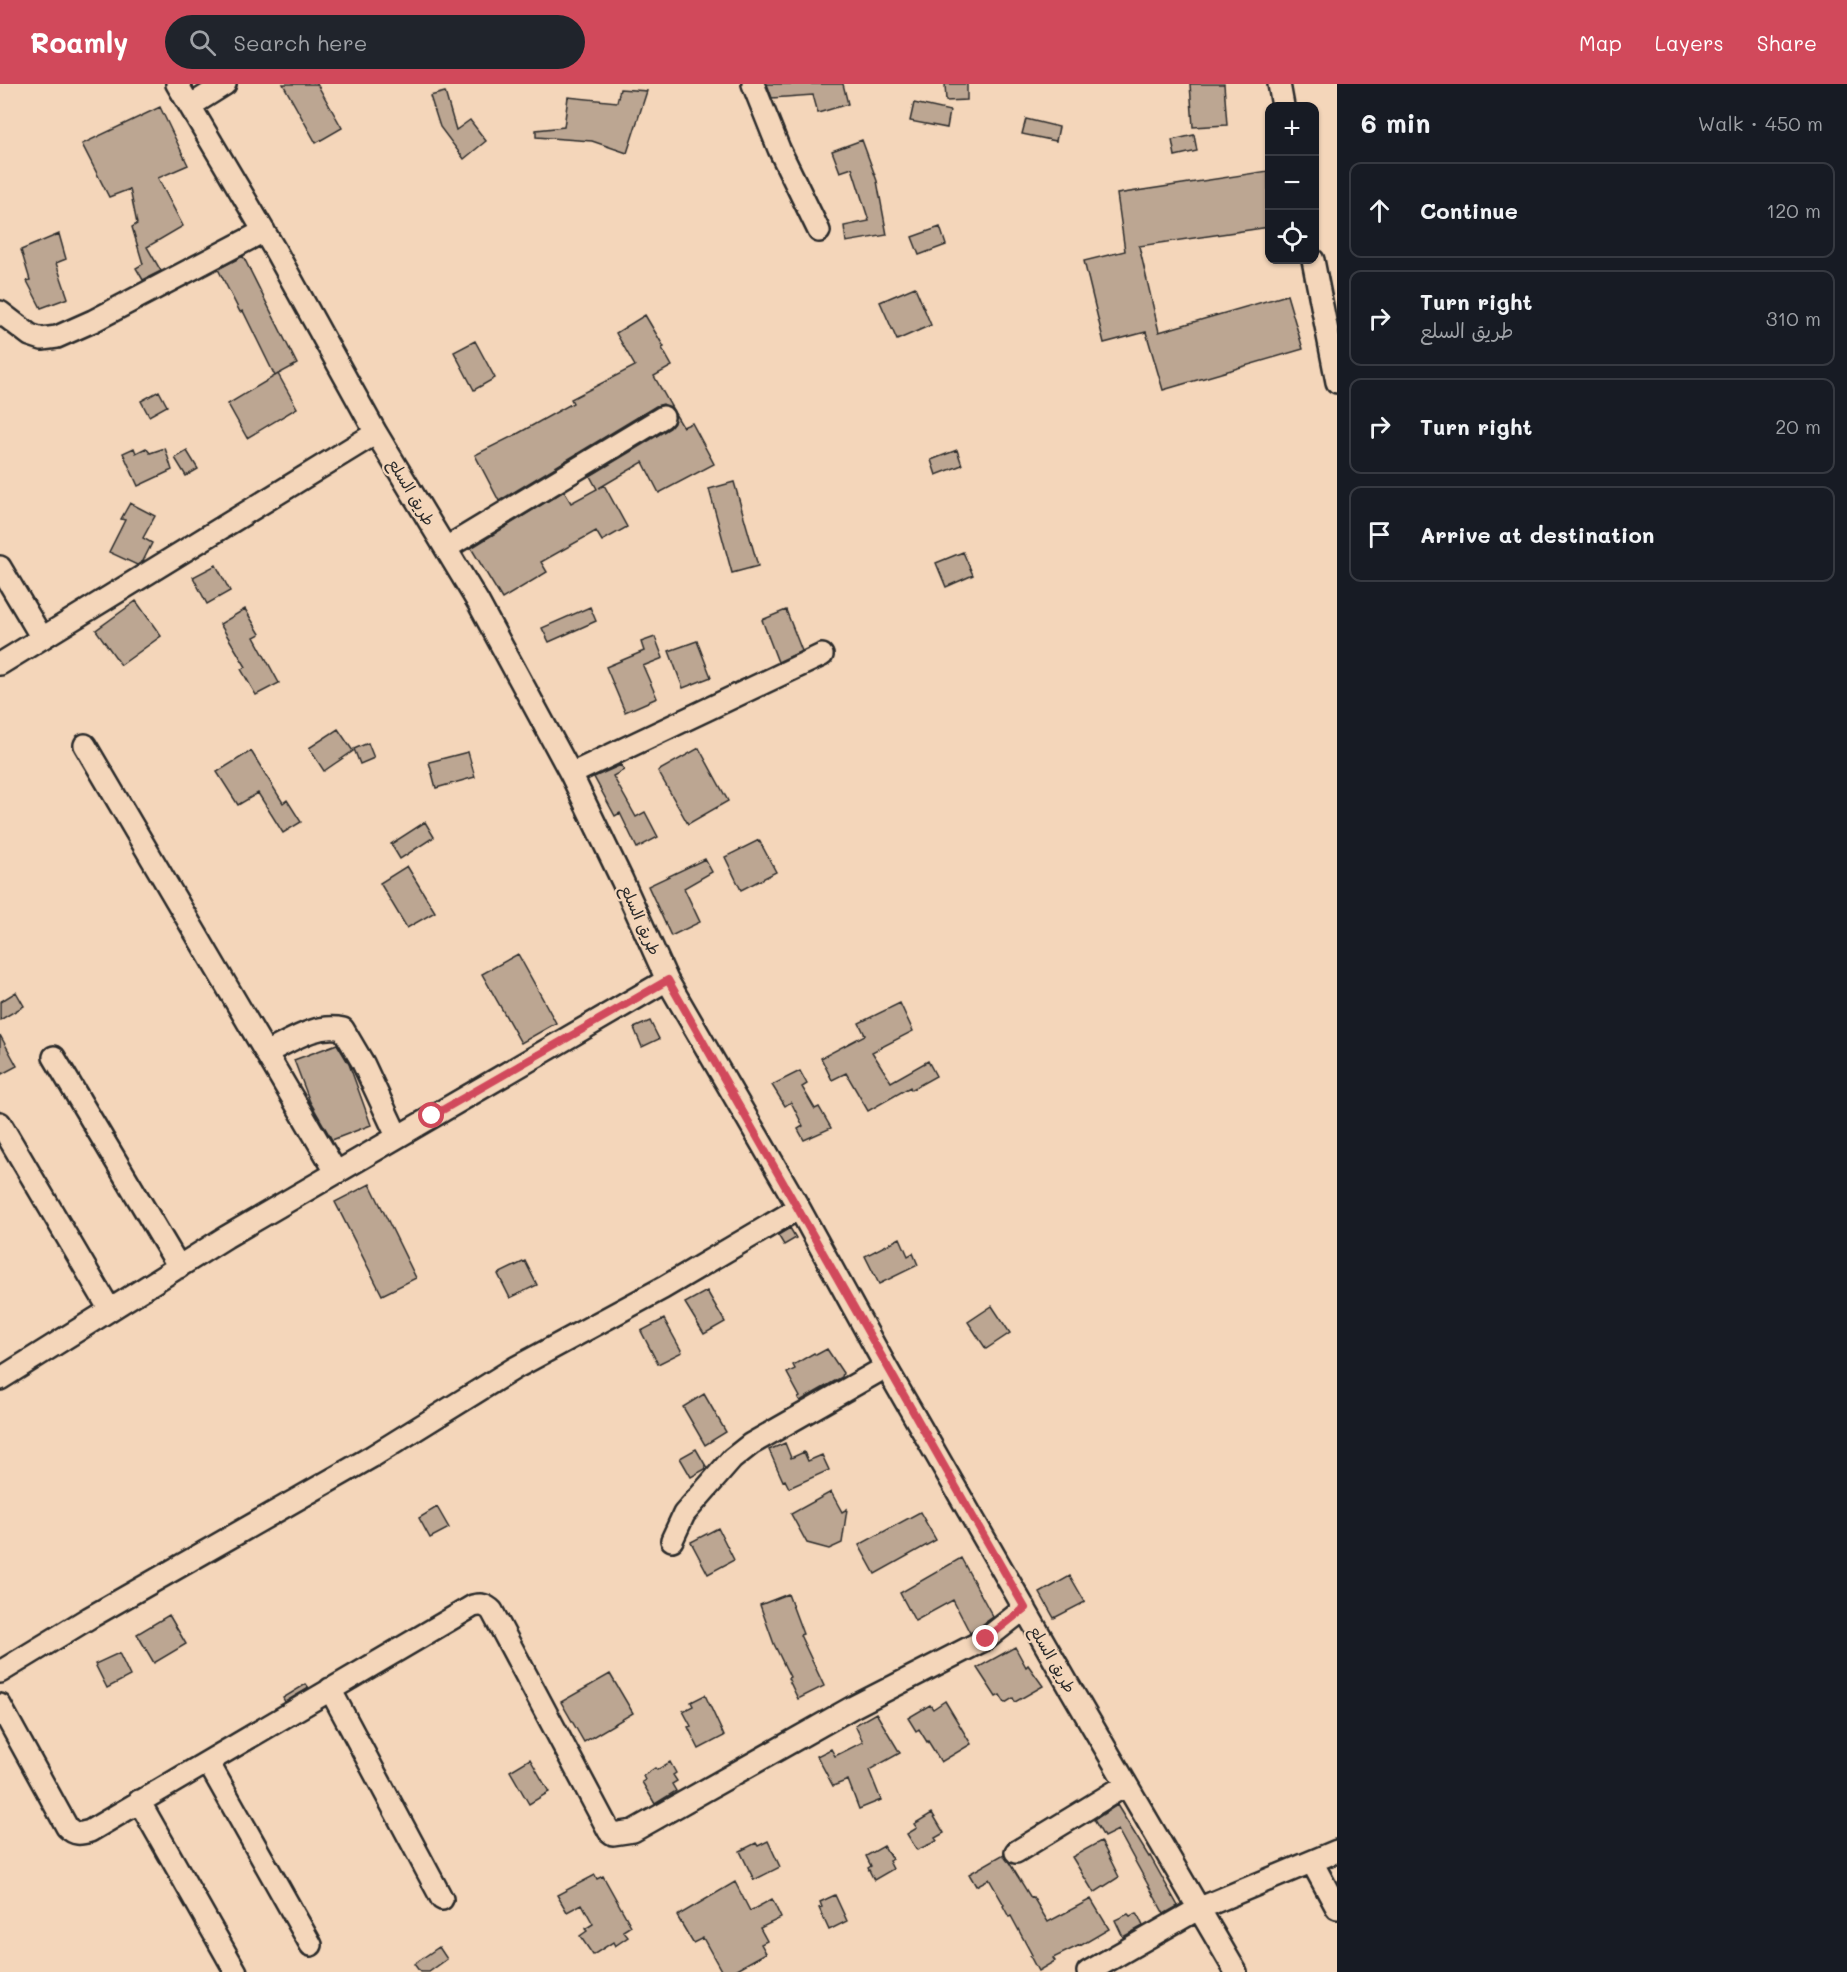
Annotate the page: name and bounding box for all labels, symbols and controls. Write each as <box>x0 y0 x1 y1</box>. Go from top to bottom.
search box <box>165 15 585 69</box>
text: Roamly <box>30 24 129 60</box>
icon: search <box>186 26 219 59</box>
text: Search here <box>234 28 367 57</box>
text: Map <box>1579 29 1622 56</box>
text: Layers <box>1655 29 1724 56</box>
text: Share <box>1757 29 1817 56</box>
map controls <box>1265 102 1319 264</box>
button: + <box>1265 102 1319 156</box>
text: 6 min <box>1361 106 1430 140</box>
text: Walk · 450 m <box>1698 110 1823 136</box>
button: − <box>1265 156 1319 210</box>
icon: ahead <box>1363 194 1396 227</box>
text: Continue <box>1420 196 1518 225</box>
text: 120 m <box>1766 197 1821 223</box>
button: locate <box>1265 210 1319 264</box>
text: Turn right <box>1420 287 1532 316</box>
icon: right <box>1363 302 1396 335</box>
text: 310 m <box>1766 305 1821 331</box>
text: طريق السلع <box>1420 317 1513 343</box>
icon: right <box>1363 410 1396 443</box>
text: Turn right <box>1420 412 1532 441</box>
text: 20 m <box>1775 413 1821 439</box>
street label: طريق السلع <box>382 454 441 530</box>
icon: arrive <box>1363 518 1396 551</box>
text: Arrive at destination <box>1420 520 1655 549</box>
street label: طريق السلع <box>615 881 666 959</box>
route start <box>418 1102 444 1128</box>
street label: طريق السلع <box>1024 1621 1081 1697</box>
route end <box>972 1625 998 1651</box>

